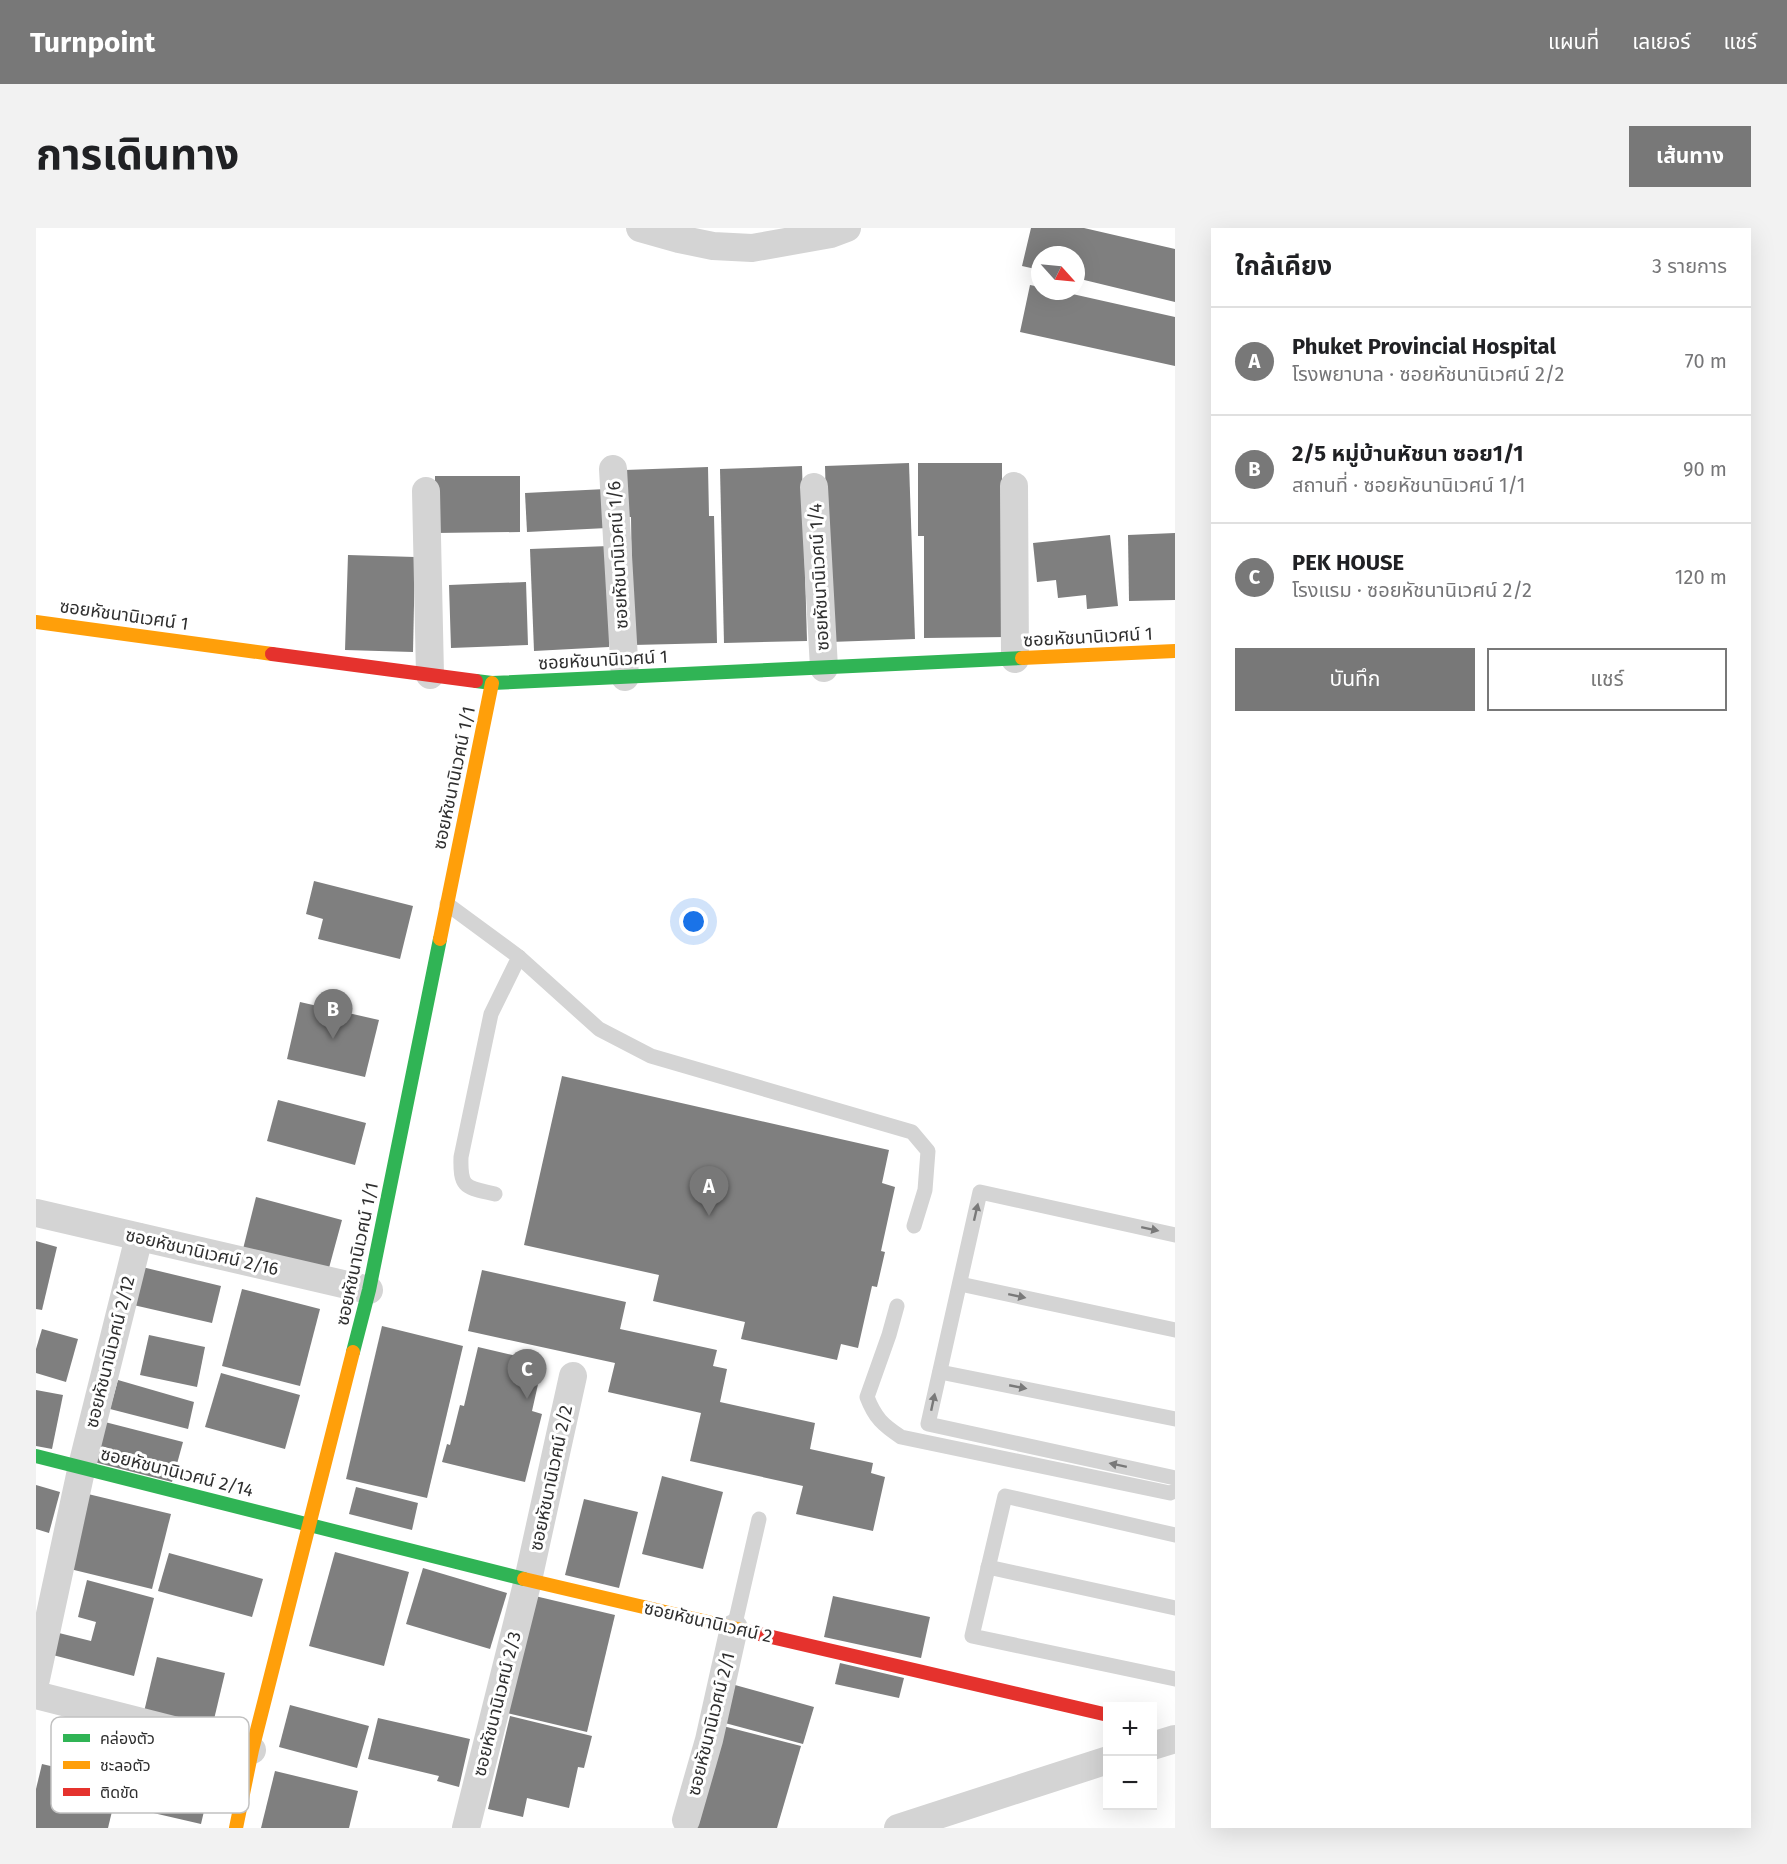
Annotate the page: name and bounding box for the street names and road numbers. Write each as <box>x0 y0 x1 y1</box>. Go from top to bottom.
street label: ซอยหัชนานิเวศน์ 1/6 <box>603 480 633 630</box>
street label: ซอยหัชนานิเวศน์ 1/4 <box>804 502 834 651</box>
street label: ซอยหัชนานิเวศน์ 1 <box>58 595 190 635</box>
street label: ซอยหัชนานิเวศน์ 1 <box>1023 623 1153 651</box>
street label: ซอยหัชนานิเวศน์ 1 <box>538 646 668 674</box>
street label: ซอยหัชนานิเวศน์ 1/1 <box>428 704 480 852</box>
street label: ซอยหัชนานิเวศน์ 1/1 <box>331 1180 383 1328</box>
street label: ซอยหัชนานิเวศน์ 2/16 <box>123 1224 281 1280</box>
street label: ซอยหัชนานิเวศน์ 2/12 <box>80 1274 140 1430</box>
street label: ซอยหัชนานิเวศน์ 2/2 <box>525 1403 577 1553</box>
street label: ซอยหัชนานิเวศน์ 2/14 <box>98 1442 256 1502</box>
street label: ซอยหัชนานิเวศน์ 2 <box>642 1597 774 1647</box>
street label: ซอยหัชนานิเวศน์ 2/3 <box>468 1629 526 1779</box>
street label: ซอยหัชนานิเวศน์ 2/1 <box>683 1650 739 1798</box>

